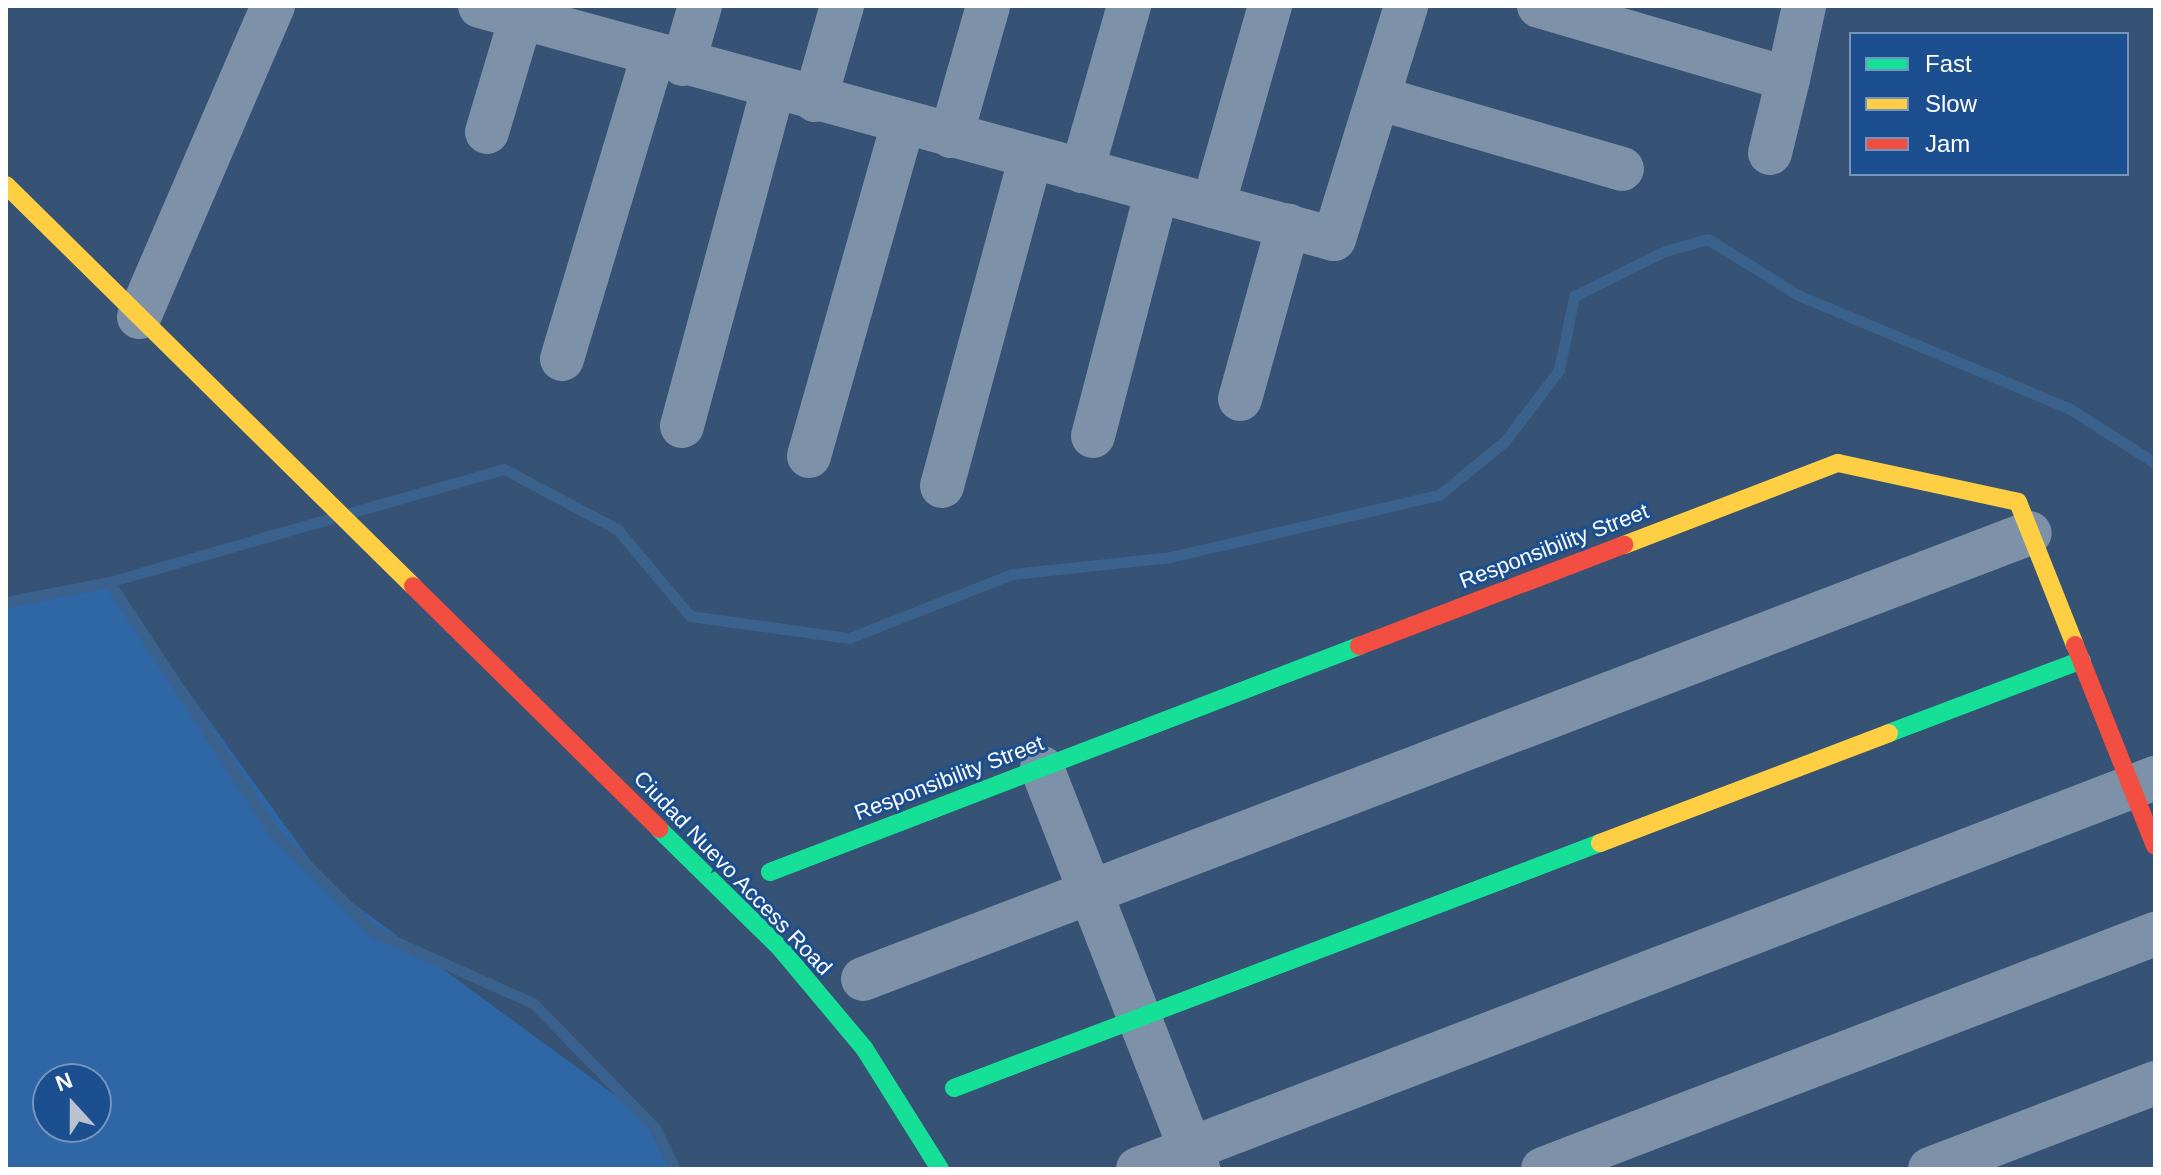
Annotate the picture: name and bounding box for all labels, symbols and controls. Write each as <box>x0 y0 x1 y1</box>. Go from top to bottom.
legend <box>1849 32 2129 176</box>
text: Fast <box>1925 50 1972 77</box>
text: Slow <box>1925 90 1977 117</box>
text: Jam <box>1925 130 1970 157</box>
street label: Responsibility Street <box>1456 498 1652 594</box>
street label: Responsibility Street <box>851 730 1047 826</box>
street label: Ciudad Nuevo Access Road <box>628 765 838 981</box>
north arrow <box>32 1063 112 1143</box>
text: N <box>52 1067 76 1097</box>

